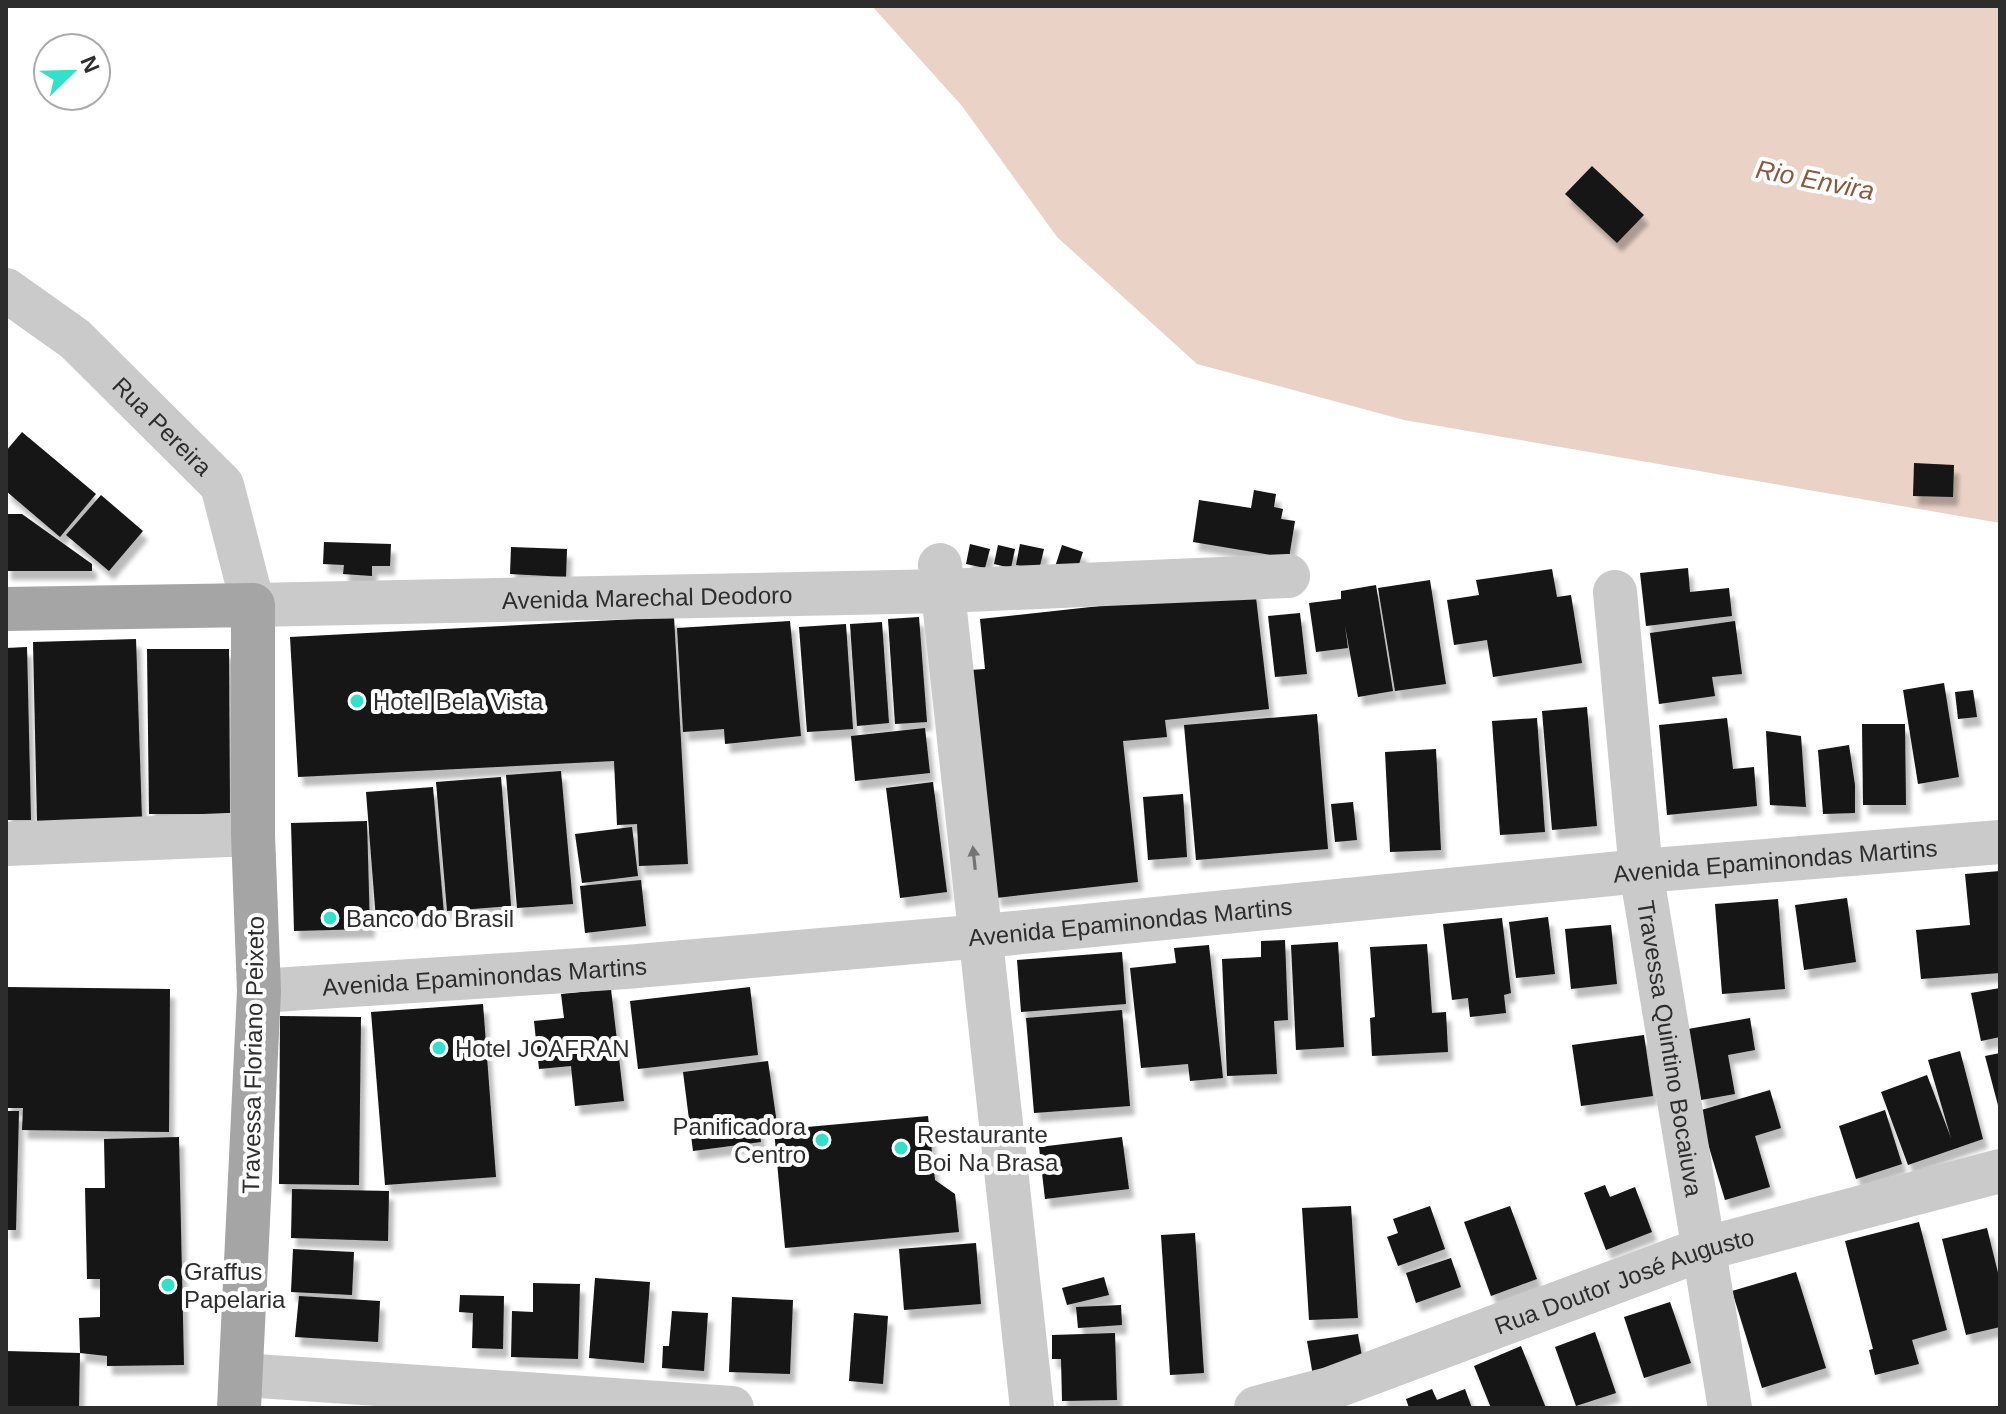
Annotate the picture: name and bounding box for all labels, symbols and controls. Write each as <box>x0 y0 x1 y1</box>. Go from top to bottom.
north arrow <box>32 32 112 112</box>
text: N <box>75 52 105 77</box>
water label: Rio Envira <box>1753 154 1877 206</box>
street label: Rua Pereira <box>108 371 218 481</box>
street label: Avenida Marechal Deodoro <box>502 581 793 613</box>
place label: Hotel Bela Vista <box>373 688 544 715</box>
marker: Hotel Bela Vista <box>348 692 366 710</box>
street label: Avenida Epaminondas Martins <box>1612 834 1938 887</box>
one-way arrow <box>967 845 980 870</box>
street label: Avenida Epaminondas Martins <box>967 892 1293 951</box>
street label: Travessa Quintino Bocaiuva <box>1633 898 1708 1199</box>
place label: Banco do Brasil <box>346 905 514 932</box>
marker: Banco do Brasil <box>321 909 339 927</box>
street label: Travessa Floriano Peixeto <box>237 916 269 1194</box>
street label: Avenida Epaminondas Martins <box>321 952 648 1000</box>
place label: Hotel JOAFRAN <box>455 1035 630 1062</box>
marker: Hotel JOAFRAN <box>430 1039 448 1057</box>
place label: Panificadora Centro <box>673 1113 807 1168</box>
place label: Restaurante Boi Na Brasa <box>917 1121 1059 1176</box>
marker: Panificadora Centro <box>813 1131 831 1149</box>
marker: Restaurante Boi Na Brasa <box>892 1139 910 1157</box>
street label: Rua Doutor José Augusto <box>1491 1223 1757 1339</box>
place label: Graffus Papelaria <box>184 1258 286 1313</box>
marker: Graffus Papelaria <box>159 1276 177 1294</box>

